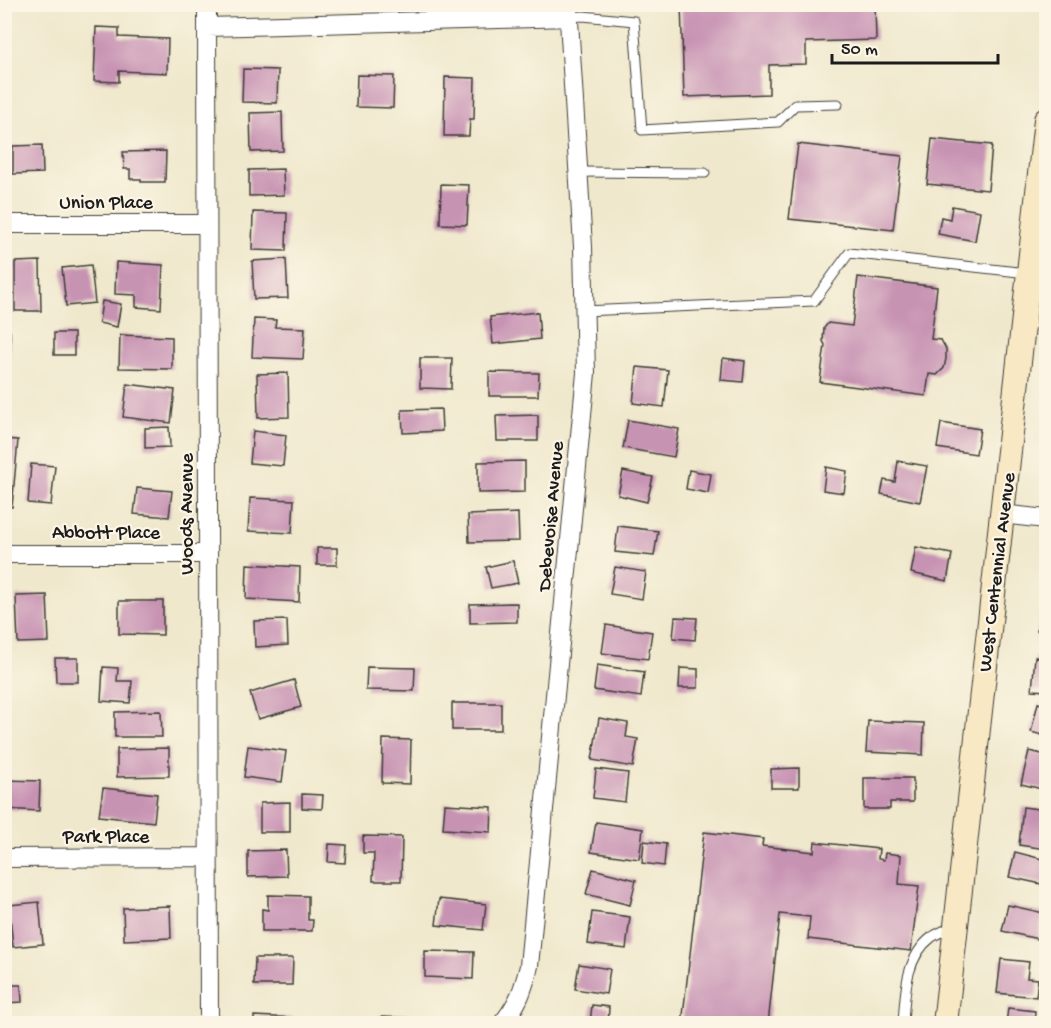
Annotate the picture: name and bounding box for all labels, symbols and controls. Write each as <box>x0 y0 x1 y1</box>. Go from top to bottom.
scale bar <box>832 27 998 65</box>
text: 50 m <box>841 40 878 61</box>
street label: Union Place <box>59 193 154 216</box>
street label: Debevoise Avenue <box>534 440 571 594</box>
street label: Woods Avenue <box>177 452 200 575</box>
street label: West Centennial Avenue <box>975 471 1022 673</box>
street label: Abbott Place <box>52 523 161 546</box>
street label: Park Place <box>62 827 150 850</box>

